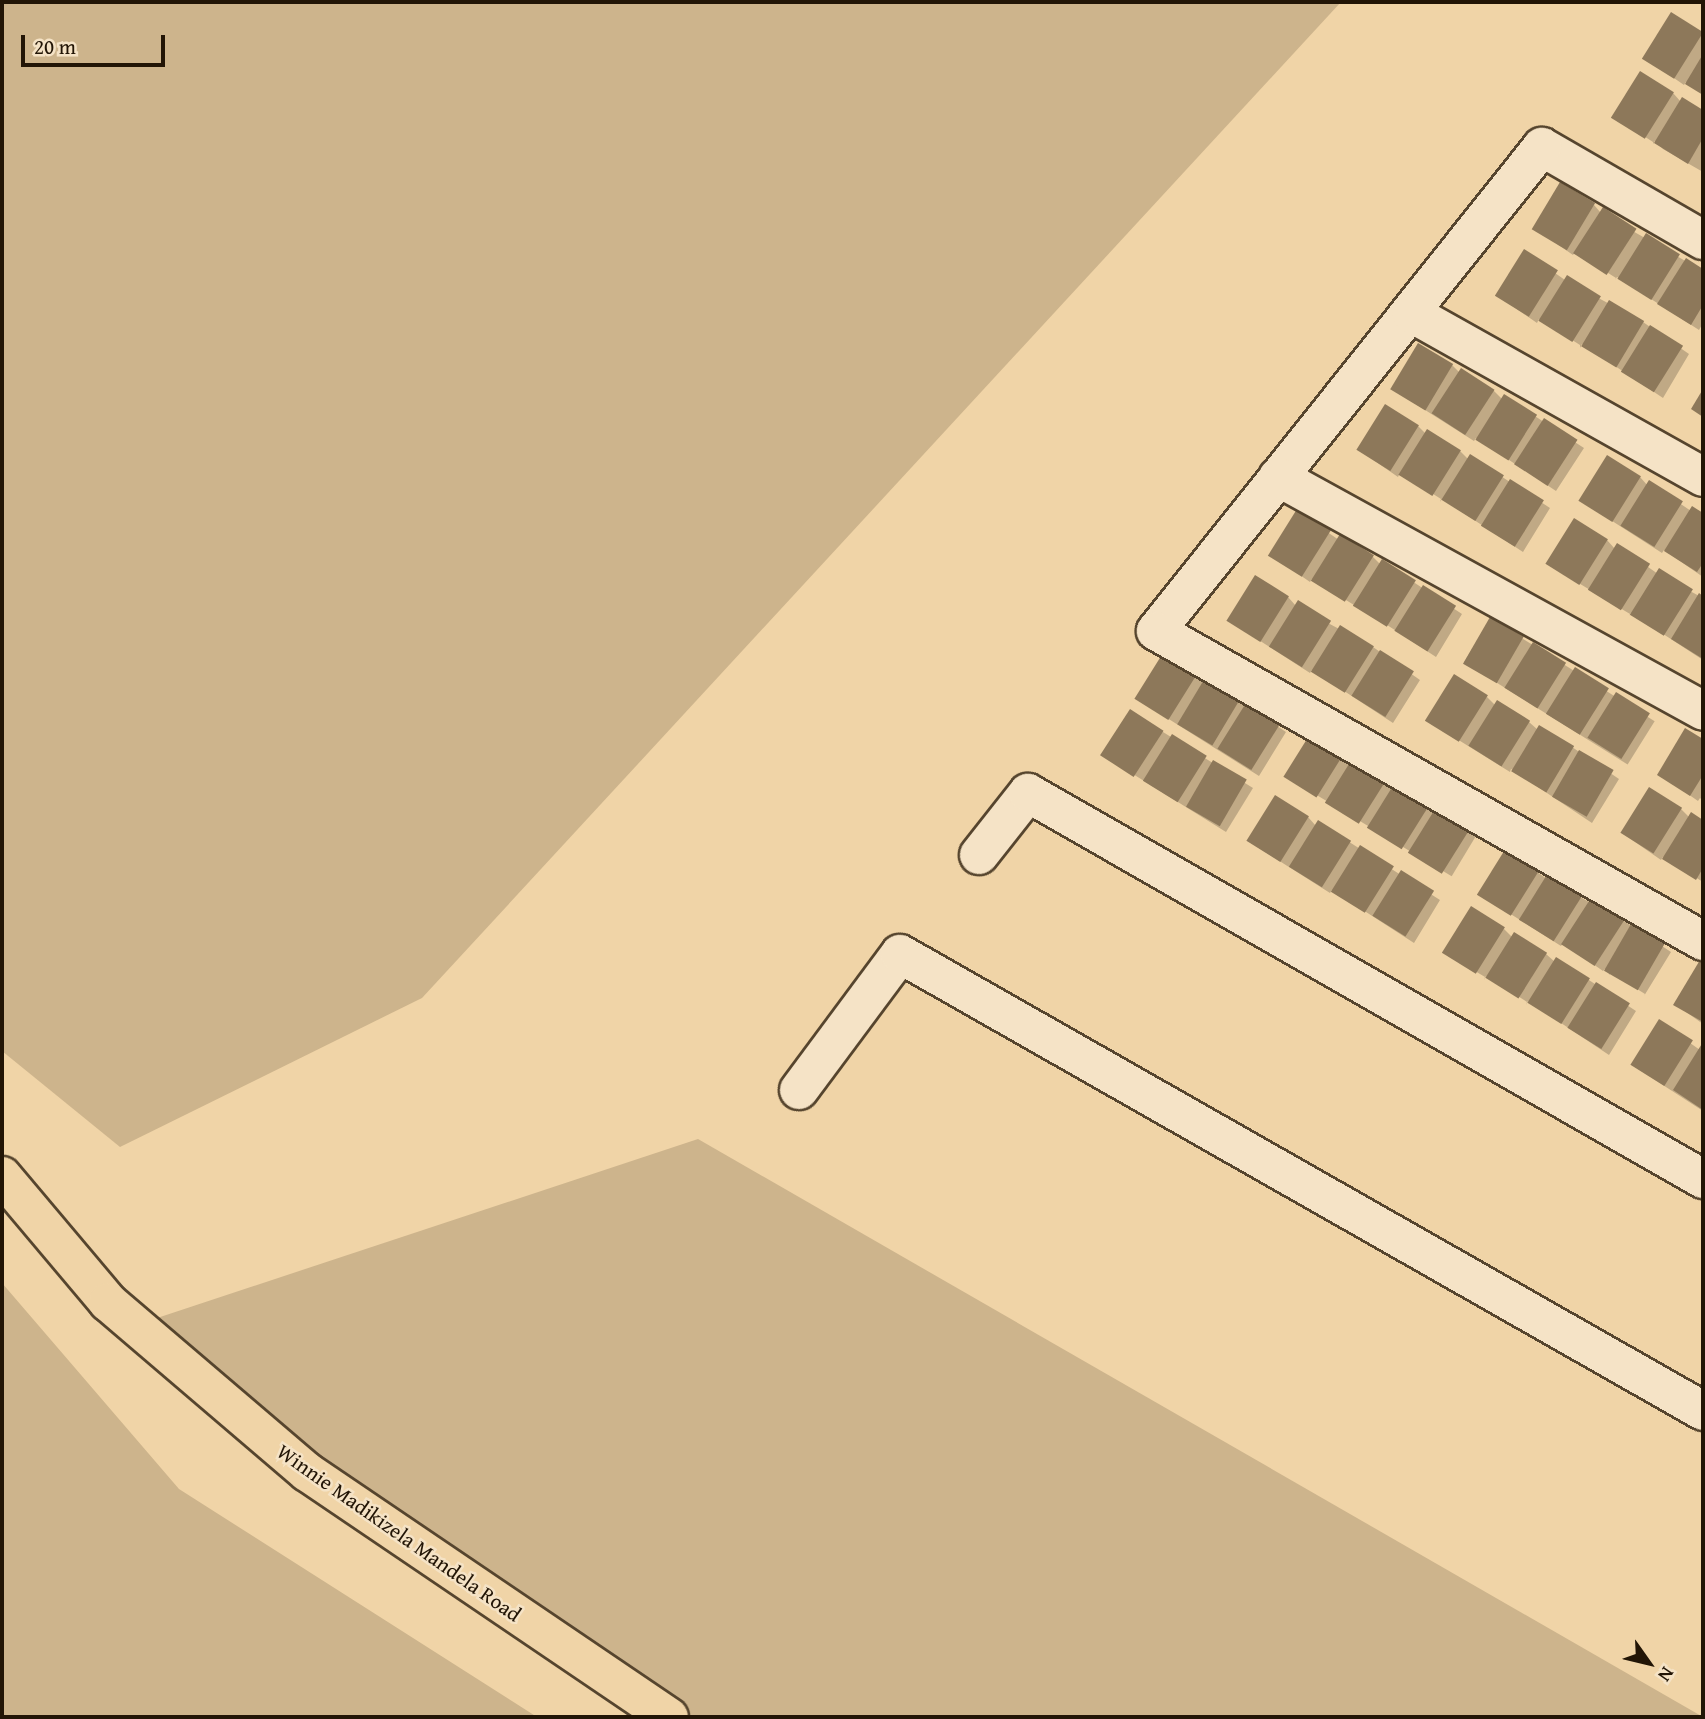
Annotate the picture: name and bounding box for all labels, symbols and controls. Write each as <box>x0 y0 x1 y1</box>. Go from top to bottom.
scale bar <box>24 21 168 65</box>
text: 20 m <box>34 31 76 62</box>
street label: Winnie Madikizela Mandela Road <box>272 1439 526 1627</box>
north arrow <box>1614 1628 1684 1698</box>
text: N <box>1651 1662 1682 1688</box>

